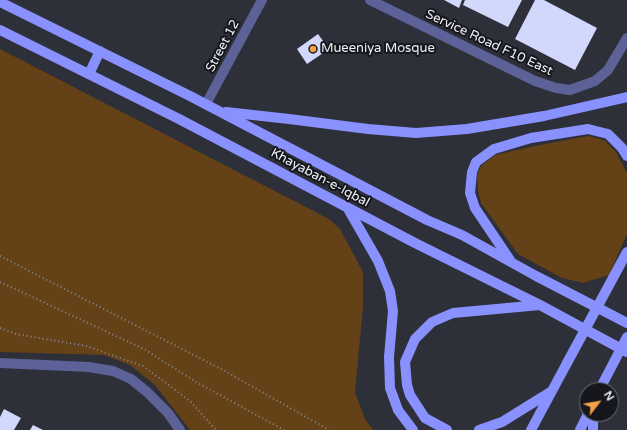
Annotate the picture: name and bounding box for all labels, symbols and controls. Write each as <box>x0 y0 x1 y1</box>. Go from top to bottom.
street label: Service Road F10 East <box>423 7 555 79</box>
street label: Street 12 <box>203 17 243 75</box>
place label: Mueeniya Mosque <box>321 41 435 57</box>
marker: Mueeniya Mosque <box>308 44 318 54</box>
street label: Khayaban-e-Iqbal <box>268 145 372 211</box>
north arrow <box>579 382 619 422</box>
text: N <box>601 389 617 403</box>

